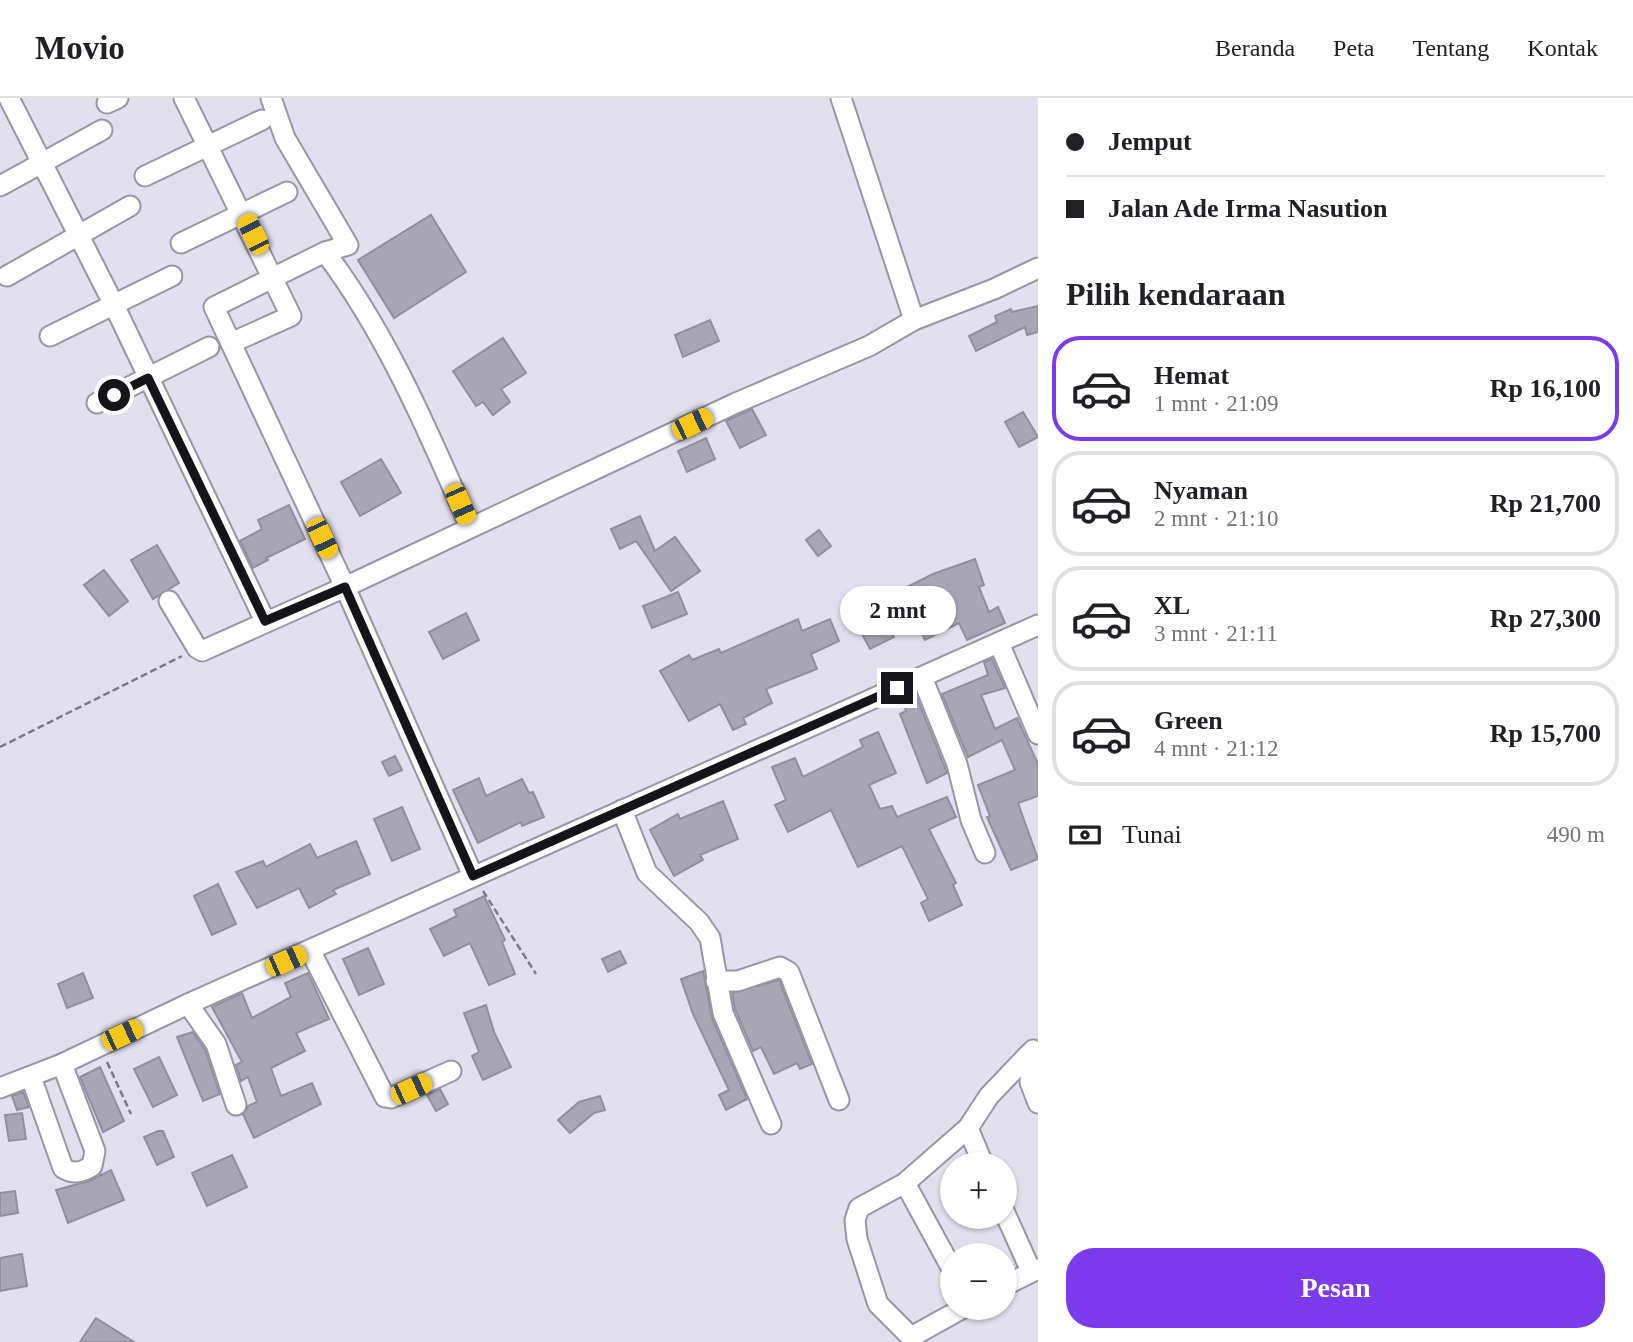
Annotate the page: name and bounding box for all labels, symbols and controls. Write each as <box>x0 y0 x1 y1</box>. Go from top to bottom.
text: Movio <box>35 30 125 66</box>
text: Beranda <box>1215 35 1295 61</box>
text: Peta <box>1333 35 1374 61</box>
text: Tentang <box>1412 35 1489 61</box>
text: Kontak <box>1527 35 1598 61</box>
text: Jemput <box>1108 127 1192 156</box>
text: Jalan Ade Irma Nasution <box>1108 194 1388 223</box>
car <box>235 211 272 257</box>
text: Pilih kendaraan <box>1066 276 1286 312</box>
icon: car <box>1070 357 1133 420</box>
text: Hemat <box>1154 361 1229 390</box>
text: Rp 16,100 <box>1490 374 1601 403</box>
route start <box>98 379 130 411</box>
text: 1 mnt · 21:09 <box>1154 391 1279 416</box>
car <box>669 405 716 443</box>
icon: car <box>1070 472 1133 535</box>
text: Nyaman <box>1154 476 1248 505</box>
car <box>442 481 479 527</box>
text: Rp 21,700 <box>1490 489 1601 518</box>
text: 2 mnt · 21:10 <box>1154 506 1279 531</box>
car <box>304 515 341 561</box>
callout: 2 mnt <box>839 587 955 636</box>
icon: car <box>1070 587 1133 650</box>
text: XL <box>1154 591 1190 620</box>
text: 2 mnt <box>870 598 926 623</box>
text: Rp 27,300 <box>1490 604 1601 633</box>
text: 3 mnt · 21:11 <box>1154 621 1278 646</box>
route end <box>881 672 913 704</box>
icon: car <box>1070 702 1133 765</box>
text: Green <box>1154 706 1223 735</box>
text: Rp 15,700 <box>1490 719 1601 748</box>
text: 4 mnt · 21:12 <box>1154 736 1279 761</box>
icon: cash <box>1066 816 1104 854</box>
text: Tunai <box>1122 820 1182 849</box>
text: 490 m <box>1547 822 1605 847</box>
car <box>263 943 310 979</box>
car <box>99 1017 146 1053</box>
car <box>388 1071 435 1107</box>
map controls <box>940 1152 1017 1320</box>
button: + <box>940 1152 1017 1229</box>
button: − <box>940 1243 1017 1320</box>
button: Pesan <box>1066 1248 1605 1328</box>

